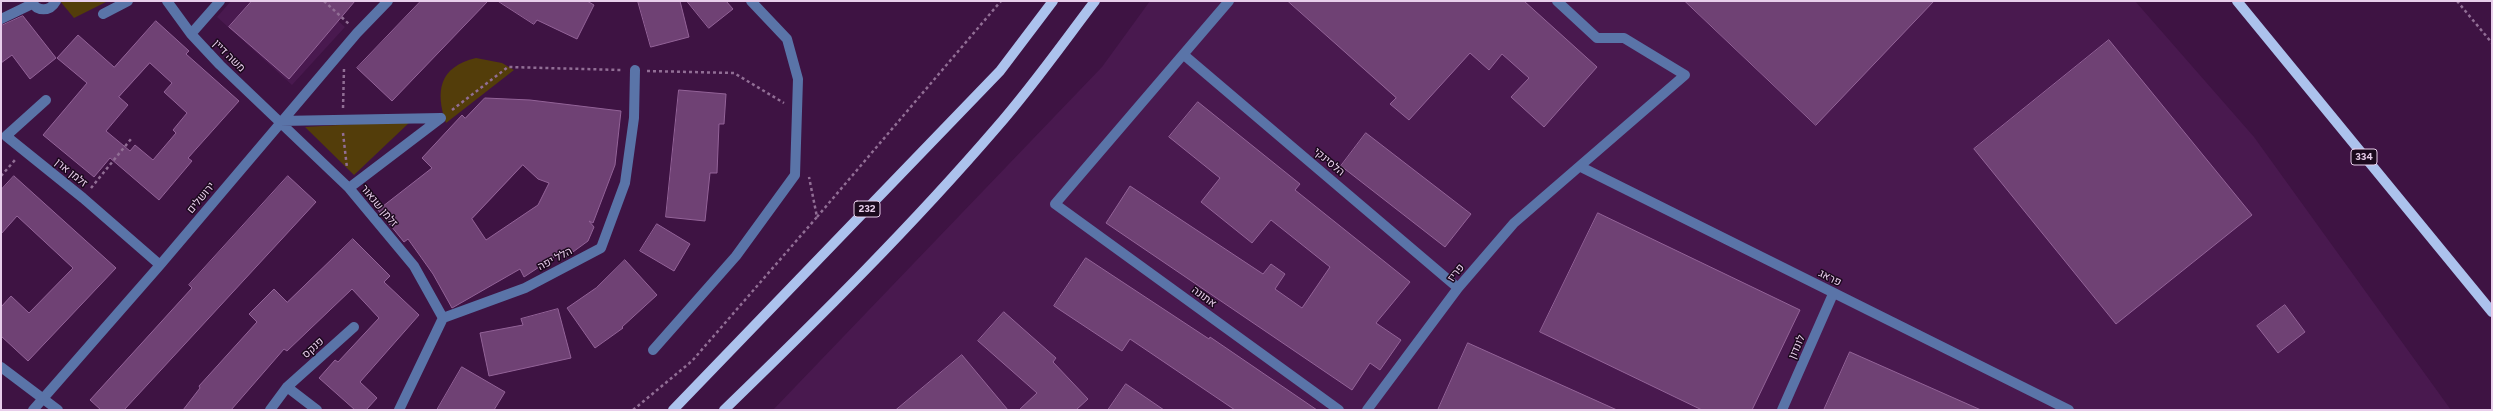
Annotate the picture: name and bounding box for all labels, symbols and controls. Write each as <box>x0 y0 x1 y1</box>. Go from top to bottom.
street label: משה דיין <box>210 37 248 75</box>
street label: הלסינקי <box>1311 145 1347 179</box>
road number: 334 <box>2351 149 2377 165</box>
street label: זלמן ארן <box>52 156 90 190</box>
street label: ירושלים <box>184 180 218 216</box>
street label: זלמן שנאור <box>358 182 400 230</box>
road number: 232 <box>854 201 880 217</box>
street label: הלל יפה <box>535 244 575 274</box>
street label: פריז <box>1445 261 1467 285</box>
street label: פראג <box>1816 267 1844 289</box>
street label: אתונה <box>1189 284 1219 310</box>
street label: לונדון <box>1786 333 1808 361</box>
street label: פנקס <box>299 335 327 361</box>

